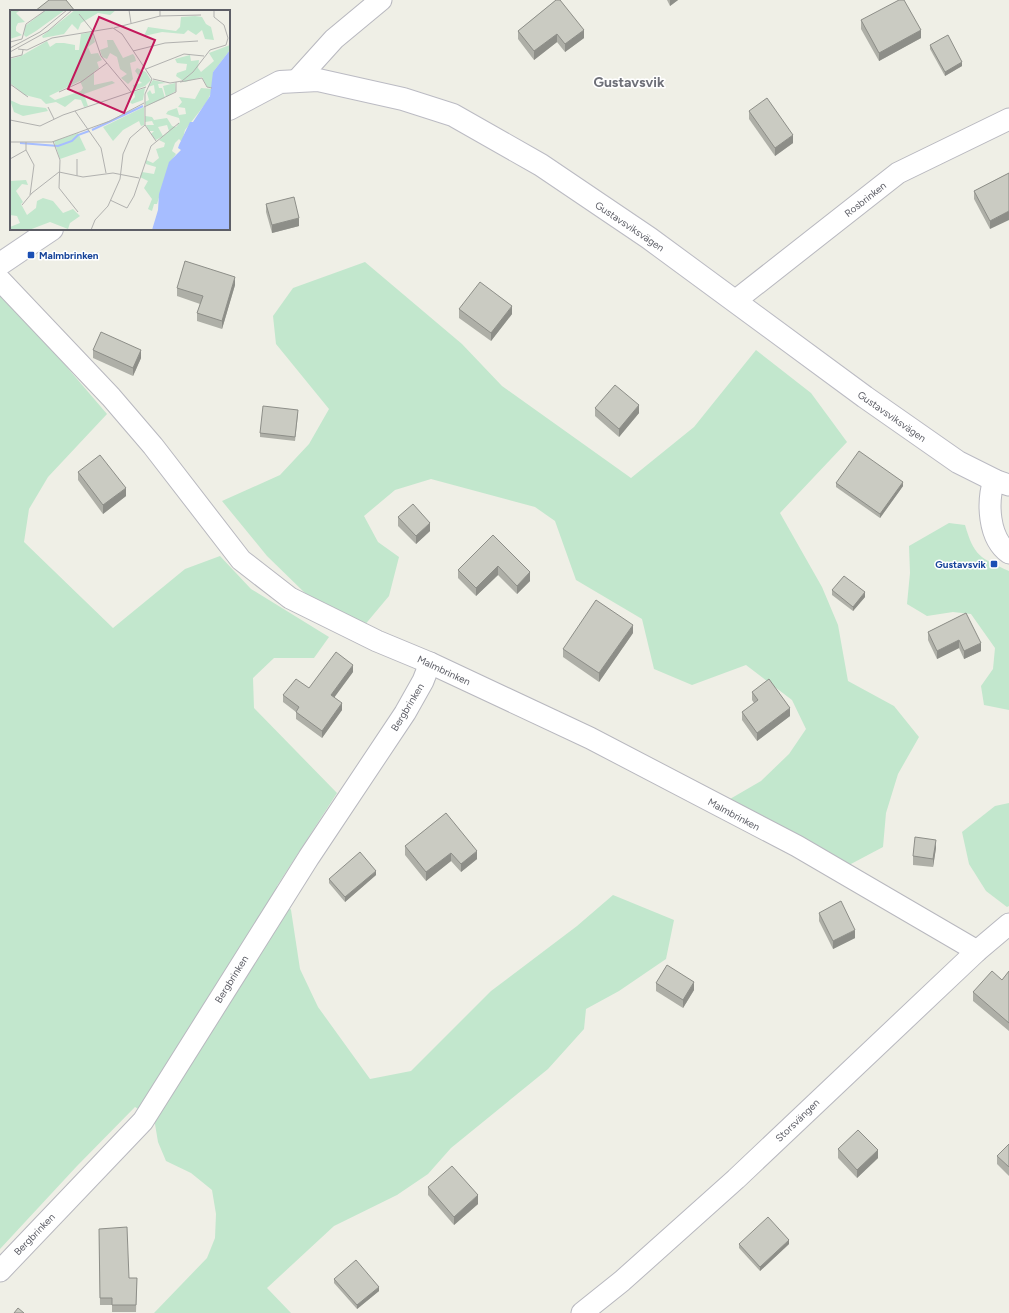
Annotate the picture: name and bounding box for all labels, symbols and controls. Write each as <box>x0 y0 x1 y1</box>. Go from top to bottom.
inset map <box>10 10 230 230</box>
district label: Gustavsvik <box>594 74 665 91</box>
street label: Rosbrinken <box>842 179 889 220</box>
street label: Gustavsviksvägen <box>593 198 667 255</box>
place label: Malmbrinken <box>39 249 99 262</box>
marker: Malmbrinken <box>26 250 36 260</box>
street label: Gustavsviksvägen <box>855 388 929 445</box>
place label: Gustavsvik <box>935 558 987 571</box>
marker: Gustavsvik <box>989 559 999 569</box>
street label: Malmbrinken <box>415 652 473 689</box>
street label: Bergbrinken <box>388 681 427 734</box>
street label: Malmbrinken <box>705 795 762 834</box>
street label: Bergbrinken <box>212 953 251 1006</box>
street label: Storsvängen <box>773 1096 822 1145</box>
street label: Bergbrinken <box>11 1210 58 1258</box>

